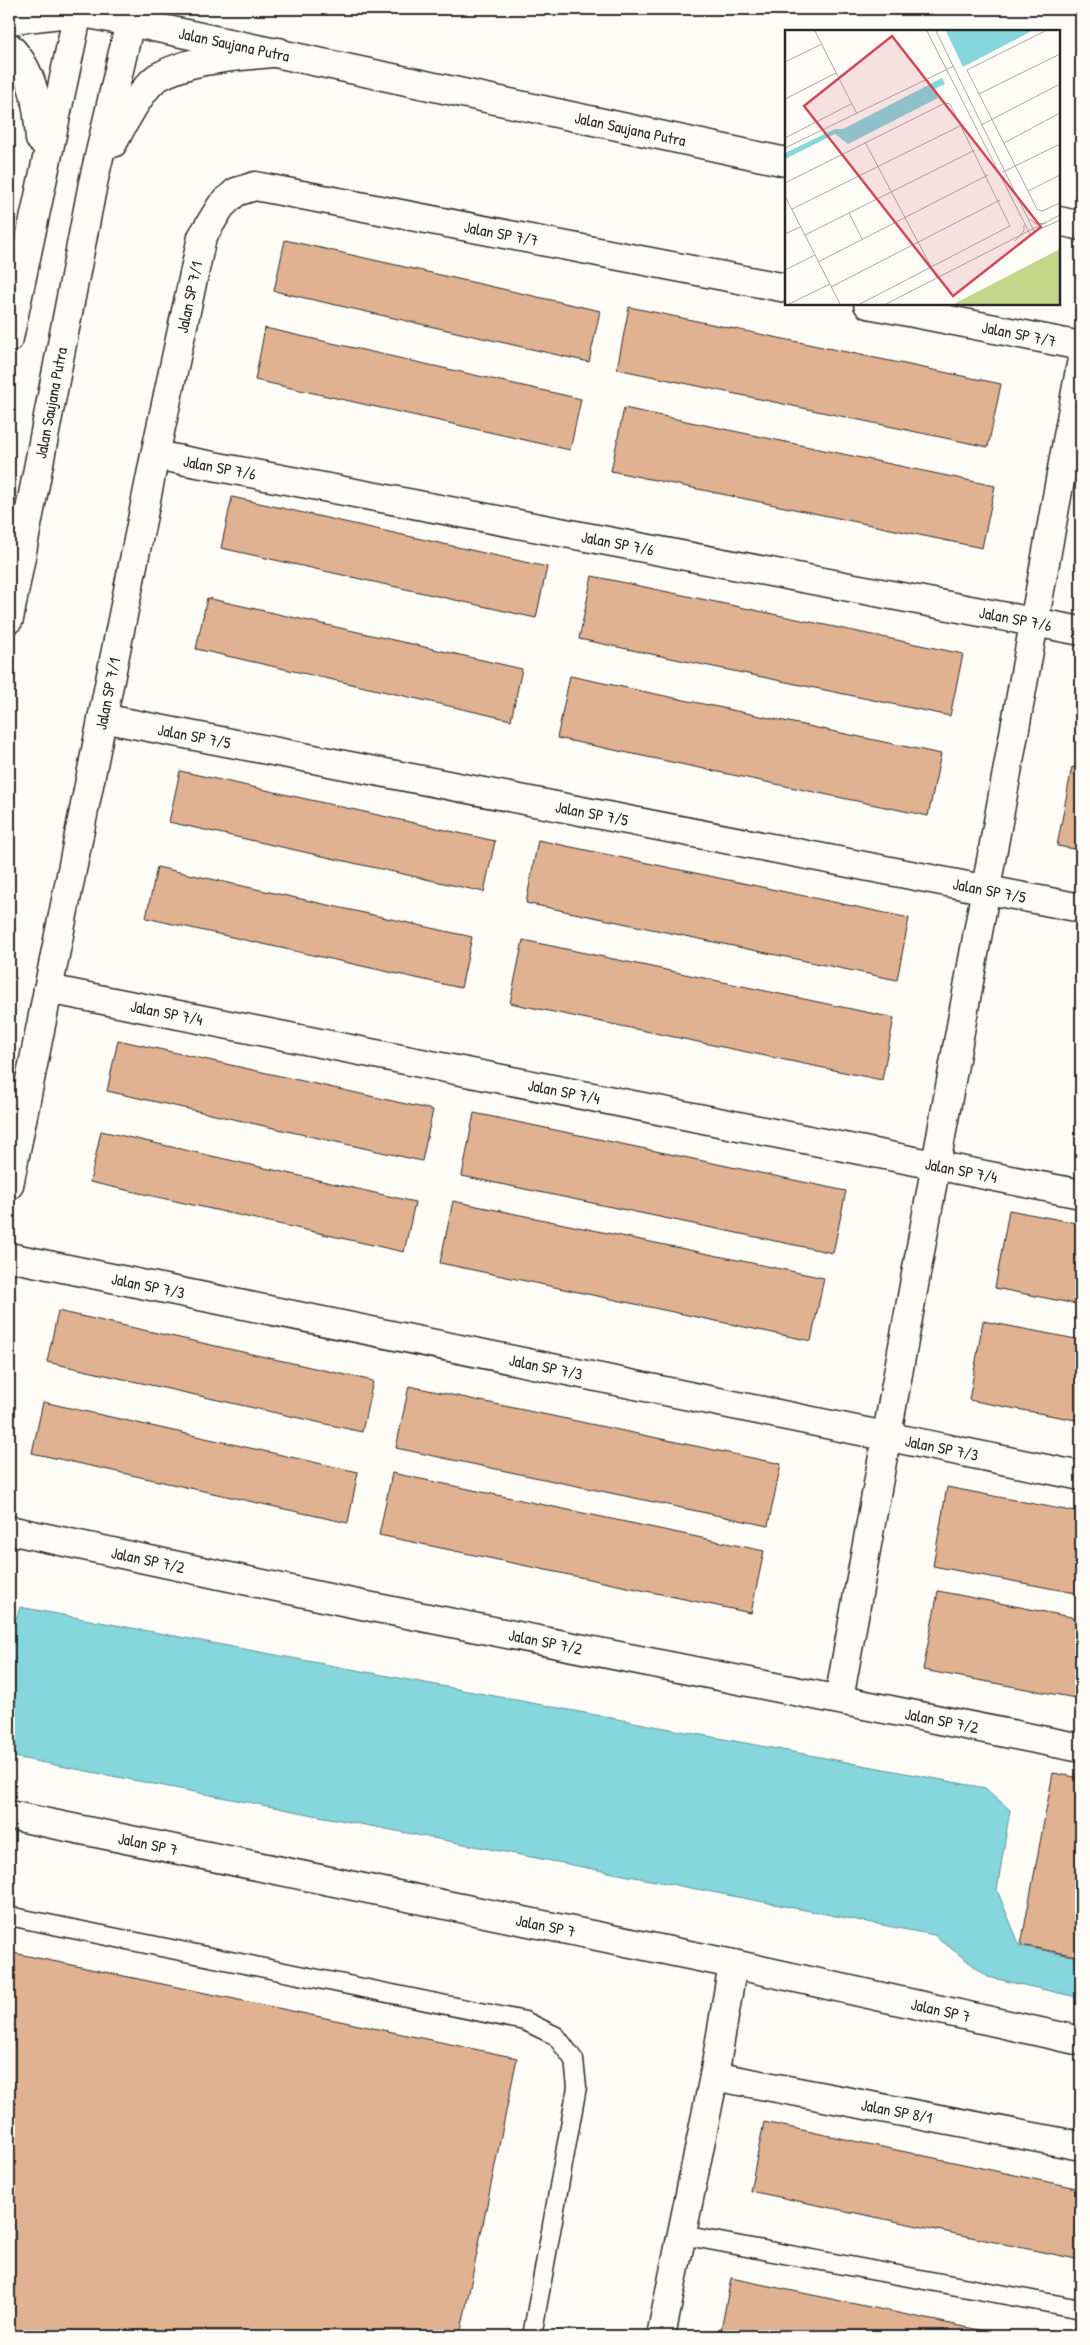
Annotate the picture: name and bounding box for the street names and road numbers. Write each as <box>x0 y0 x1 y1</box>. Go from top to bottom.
street label: Jalan Saujana Putra <box>177 22 292 67</box>
street label: Jalan Saujana Putra <box>573 106 688 151</box>
street label: Jalan SP 7/7 <box>462 215 540 251</box>
street label: Jalan SP 7/1 <box>171 259 208 335</box>
street label: Jalan SP 7/7 <box>980 316 1058 352</box>
street label: Jalan Saujana Putra <box>29 345 72 461</box>
street label: Jalan SP 7/6 <box>182 450 258 485</box>
street label: Jalan SP 7/6 <box>580 525 656 561</box>
street label: Jalan SP 7/6 <box>977 601 1054 636</box>
street label: Jalan SP 7/1 <box>89 656 125 732</box>
street label: Jalan SP 7/5 <box>156 718 233 754</box>
street label: Jalan SP 7/5 <box>553 795 630 831</box>
street label: Jalan SP 7/5 <box>951 872 1028 908</box>
street label: Jalan SP 7/4 <box>129 995 205 1030</box>
street label: Jalan SP 7/4 <box>526 1073 602 1109</box>
street label: Jalan SP 7/4 <box>923 1152 999 1188</box>
street label: Jalan SP 7/3 <box>110 1267 187 1304</box>
street label: Jalan SP 7/3 <box>507 1348 585 1385</box>
street label: Jalan SP 7/3 <box>903 1429 980 1466</box>
street label: Jalan SP 7/2 <box>109 1541 187 1578</box>
street label: Jalan SP 7/2 <box>507 1623 585 1660</box>
street label: Jalan SP 7/2 <box>903 1702 981 1738</box>
street label: Jalan SP 7 <box>116 1827 180 1860</box>
street label: Jalan SP 7 <box>514 1909 578 1942</box>
street label: Jalan SP 7 <box>909 1993 973 2027</box>
street label: Jalan SP 8/1 <box>859 2093 934 2128</box>

